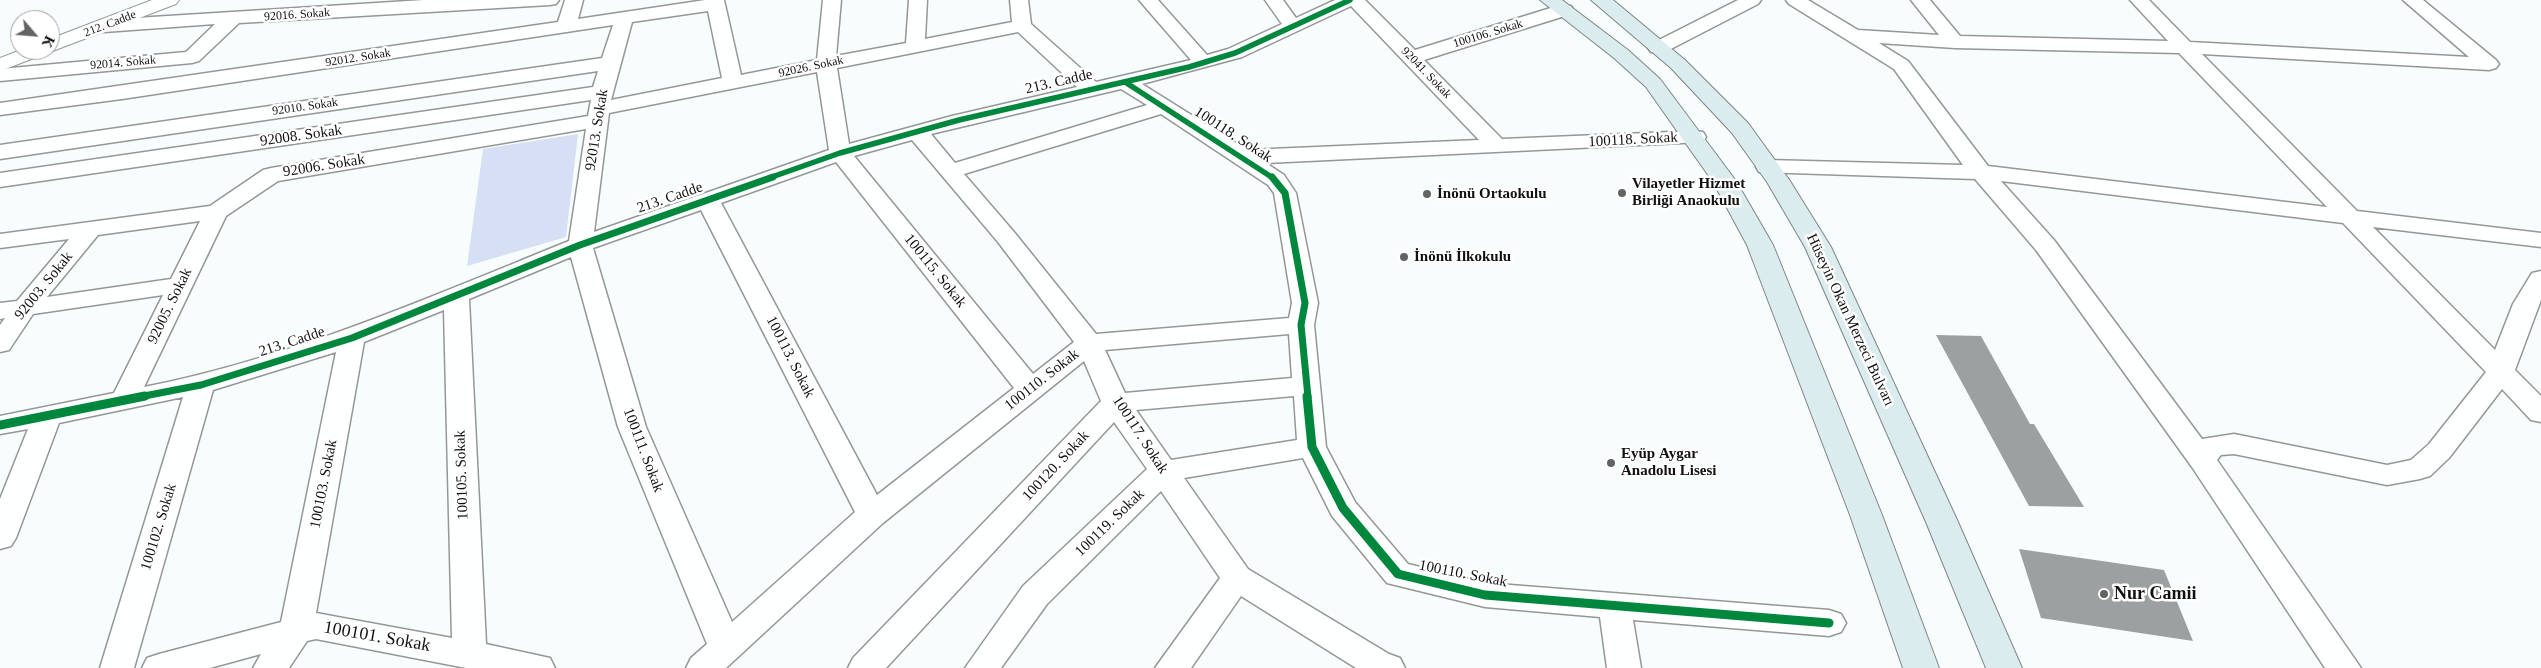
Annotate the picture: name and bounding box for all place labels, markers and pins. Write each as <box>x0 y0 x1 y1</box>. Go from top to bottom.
place label: Vilayetler Hizmet Birliği Anaokulu <box>1632 175 1745 210</box>
place label: İnönü Ortaokulu <box>1437 185 1547 203</box>
marker: Vilayetler Hizmet Birliği Anaokulu <box>1616 187 1628 199</box>
marker: İnönü Ortaokulu <box>1421 188 1433 200</box>
place label: İnönü İlkokulu <box>1414 248 1511 266</box>
marker: İnönü İlkokulu <box>1398 251 1410 263</box>
place label: Eyüp Aygar Anadolu Lisesi <box>1621 445 1716 480</box>
marker: Eyüp Aygar Anadolu Lisesi <box>1605 457 1617 469</box>
place label: Nur Camii <box>2114 583 2196 605</box>
marker: Nur Camii <box>2098 588 2110 600</box>

